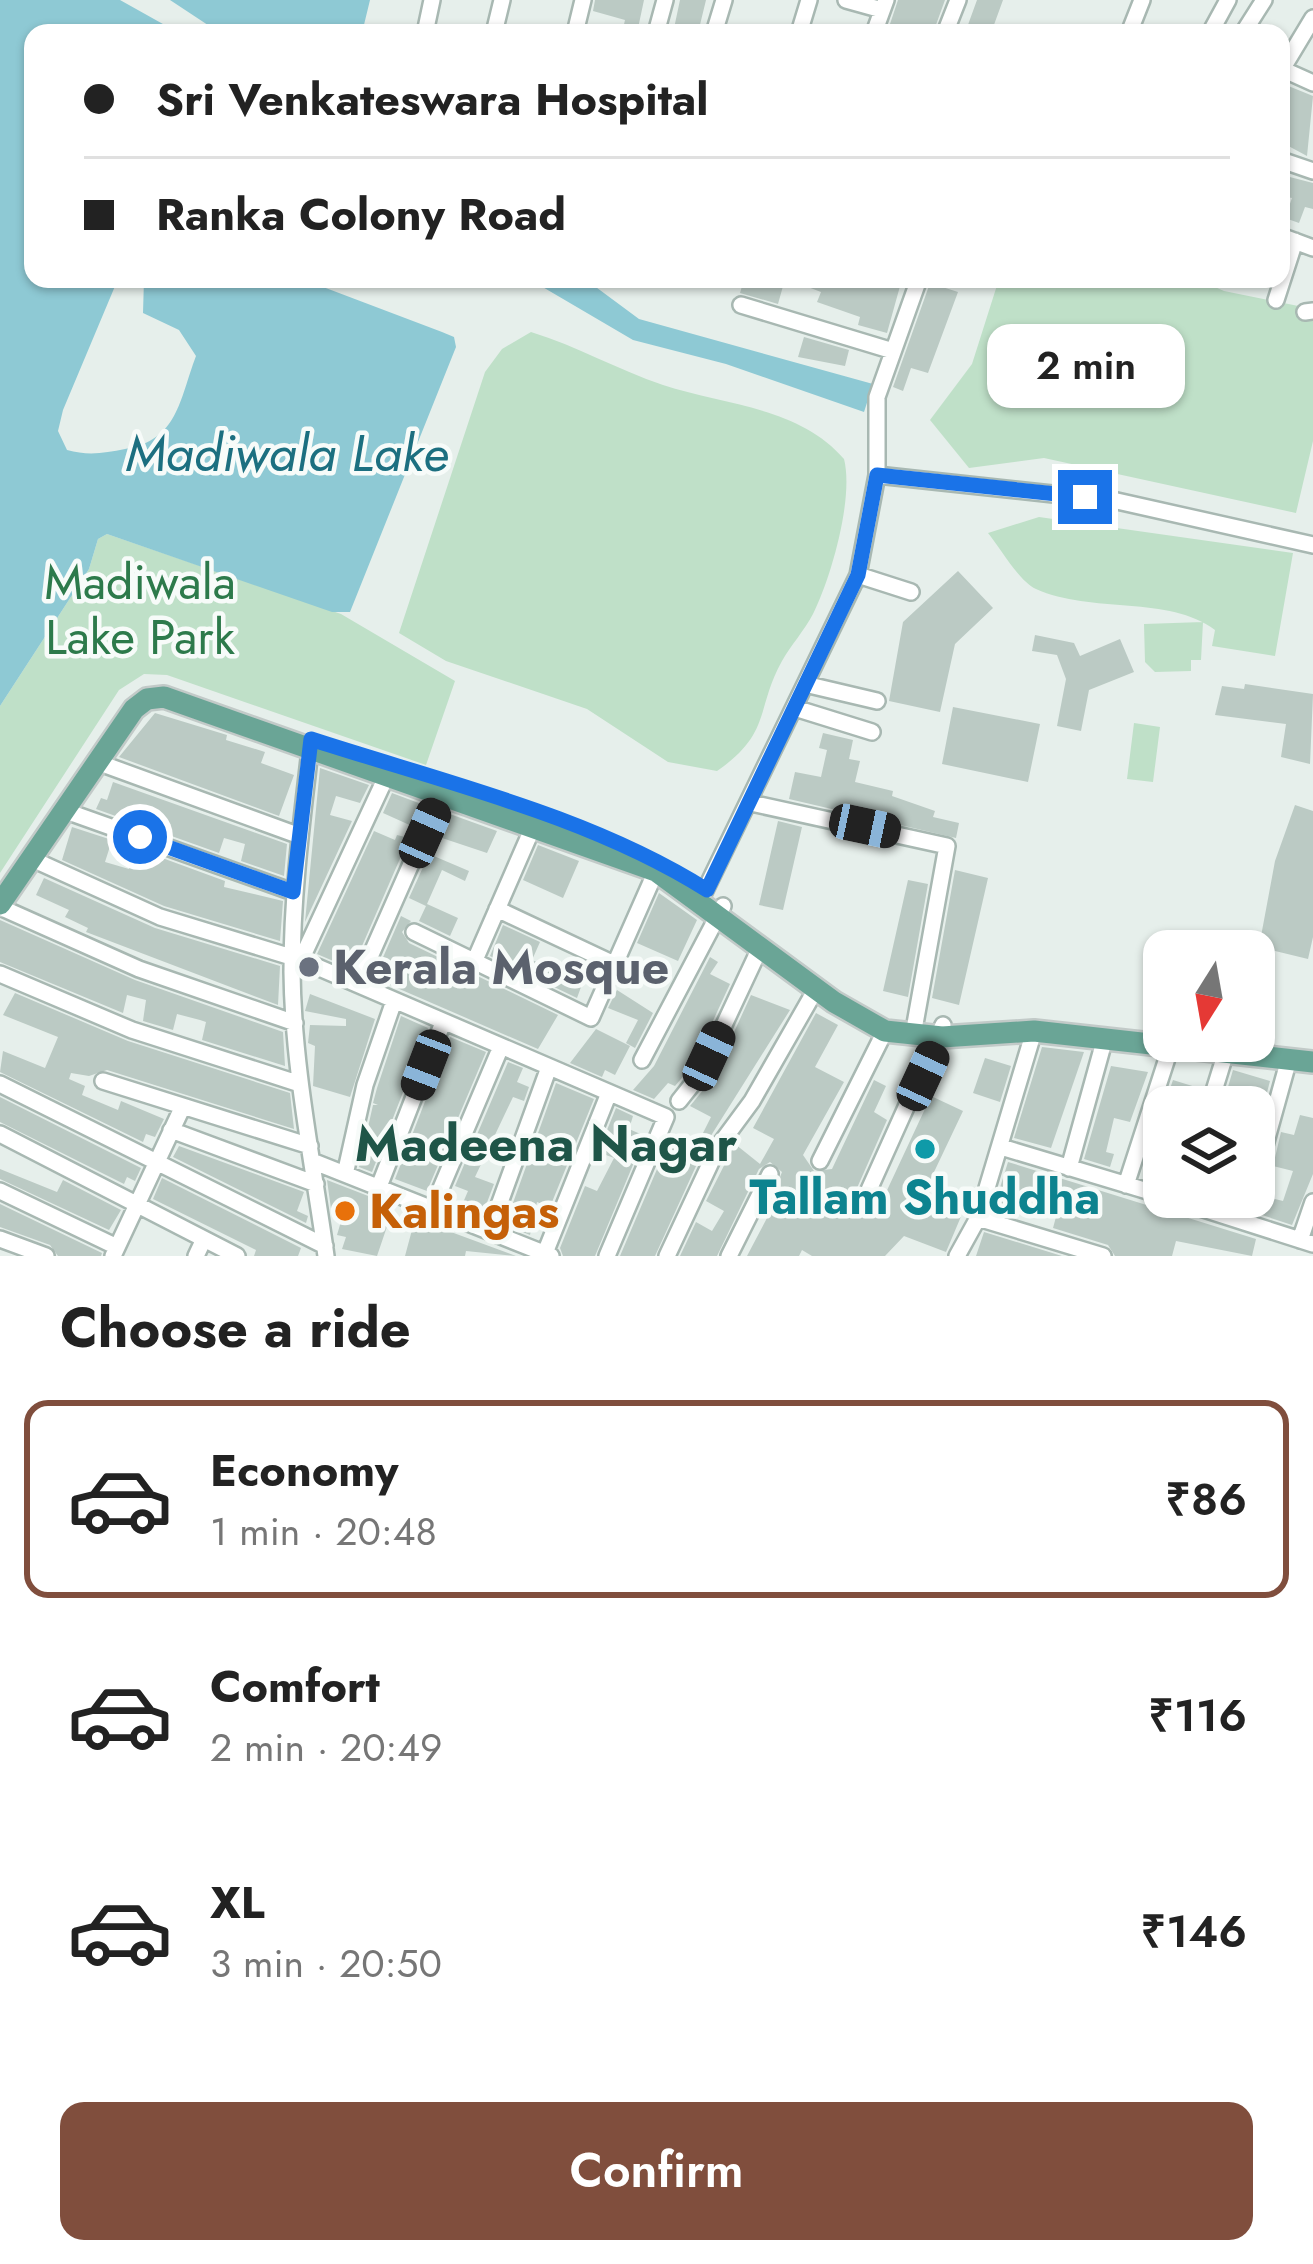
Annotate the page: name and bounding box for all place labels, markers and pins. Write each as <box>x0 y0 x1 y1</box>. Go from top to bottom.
place label: Kerala Mosque <box>333 933 669 1002</box>
marker: Kerala Mosque <box>296 954 322 980</box>
marker: Tallam Shuddha <box>912 1136 938 1162</box>
place label: Tallam Shuddha <box>750 1163 1100 1232</box>
place label: Kalingas <box>369 1177 559 1246</box>
marker: Kalingas <box>332 1198 358 1224</box>

